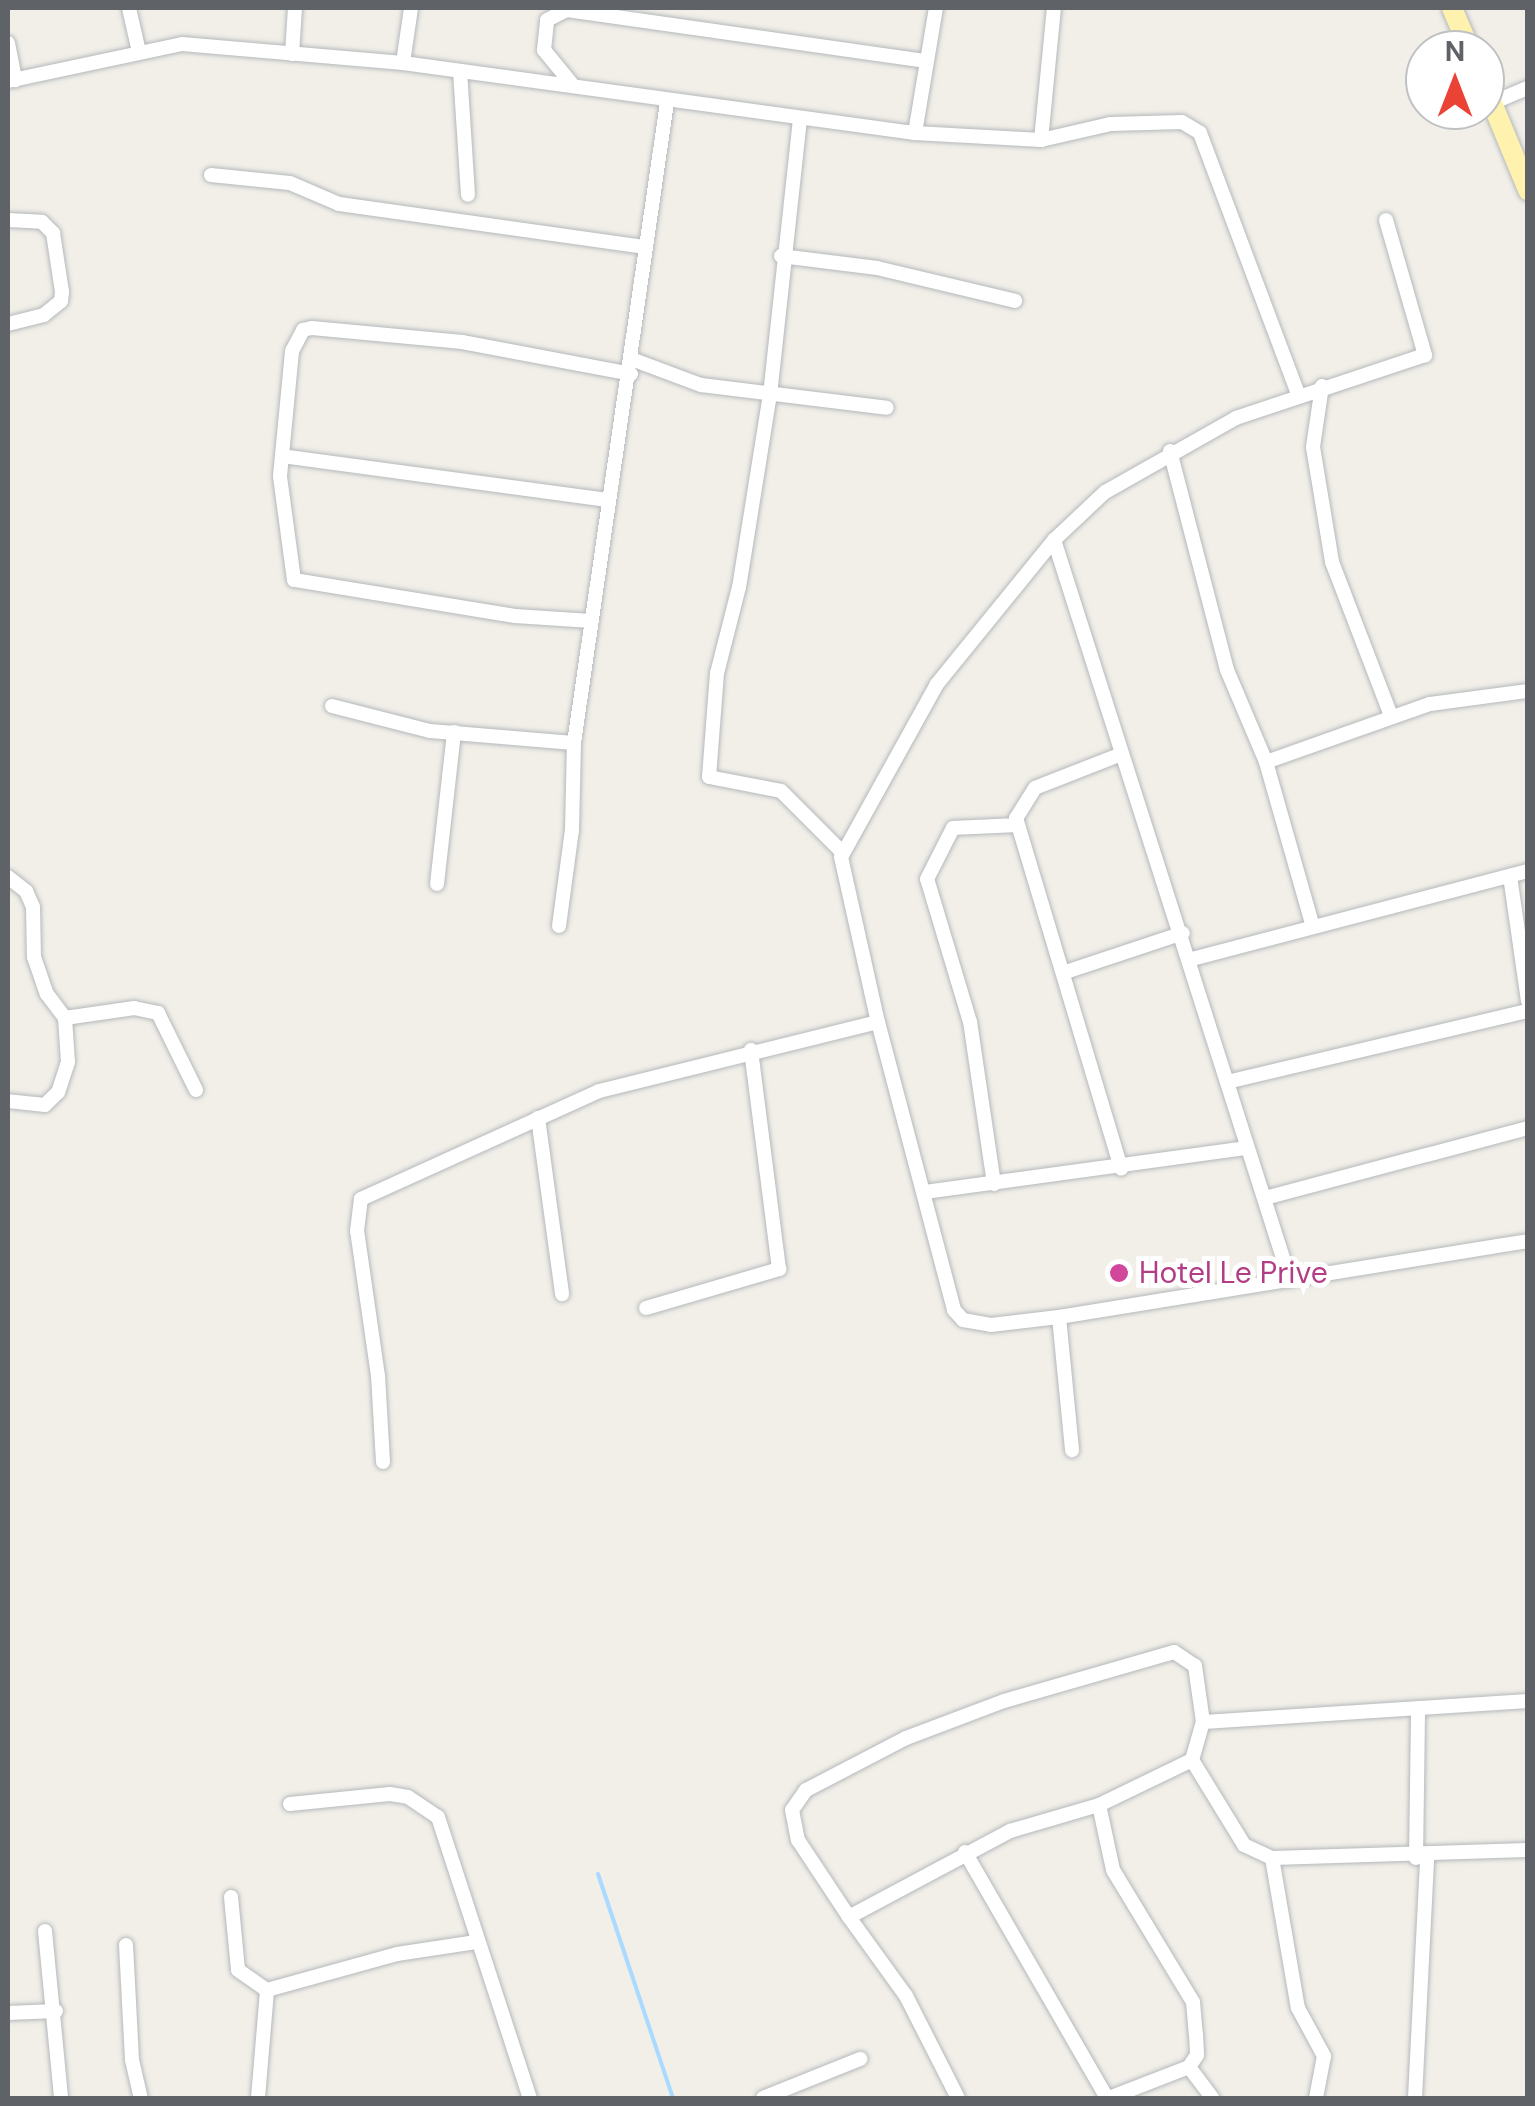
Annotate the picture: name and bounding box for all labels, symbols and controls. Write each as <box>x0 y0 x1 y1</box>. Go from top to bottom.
north arrow <box>1405 30 1505 130</box>
text: N <box>1445 33 1465 70</box>
place label: Hotel Le Prive <box>1139 1255 1328 1291</box>
marker: Hotel Le Prive <box>1108 1262 1130 1284</box>

